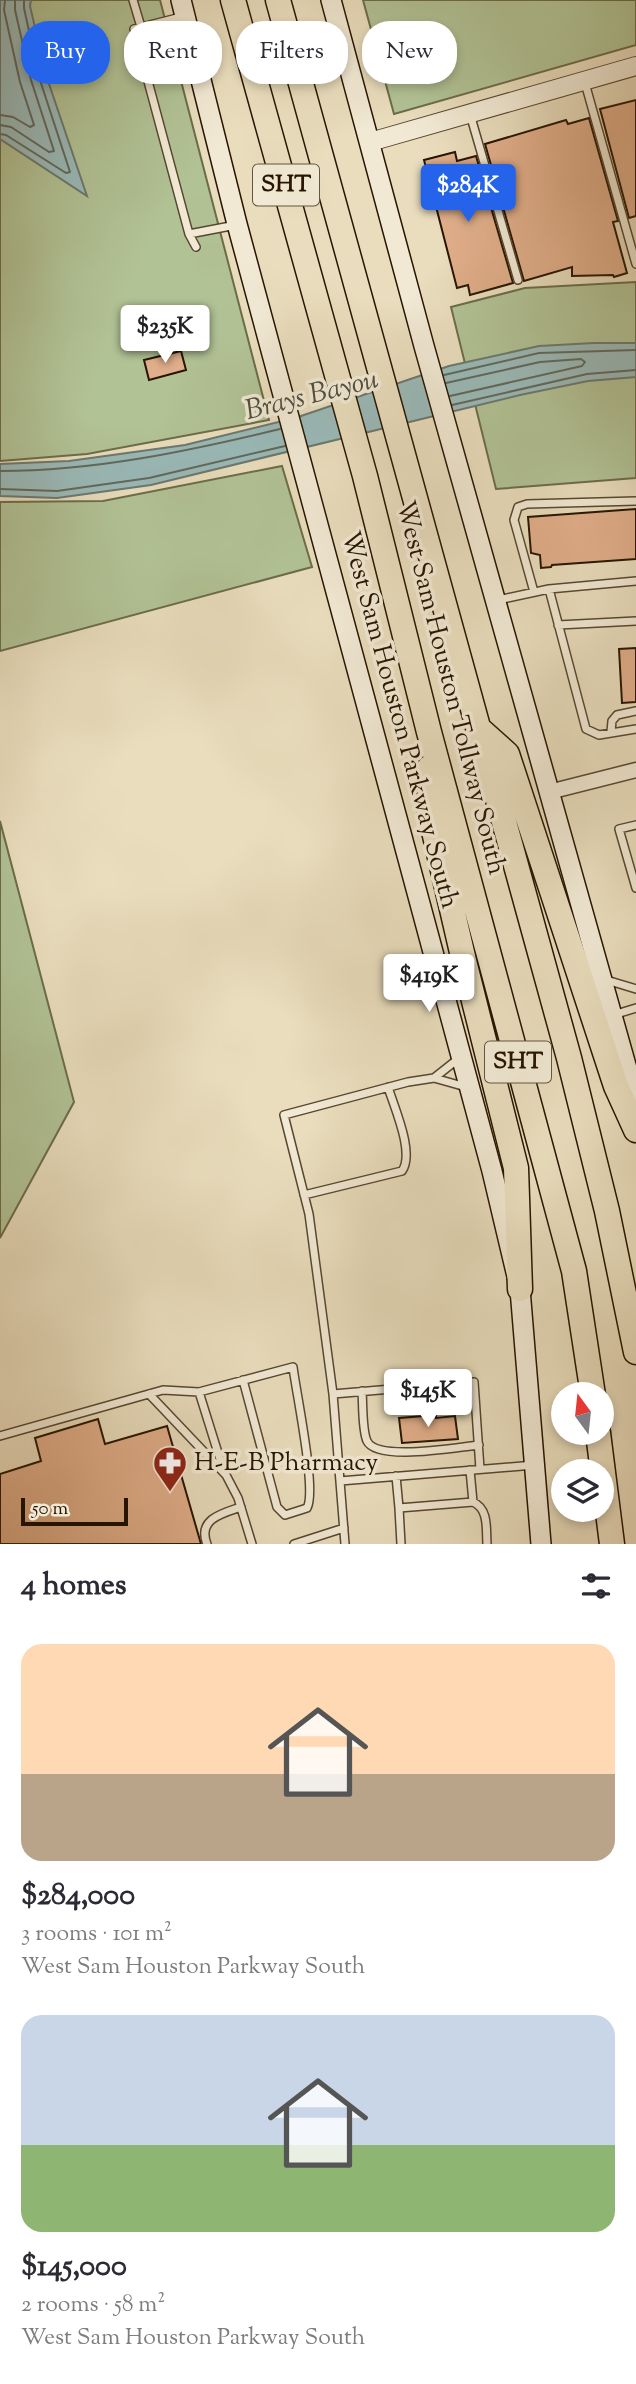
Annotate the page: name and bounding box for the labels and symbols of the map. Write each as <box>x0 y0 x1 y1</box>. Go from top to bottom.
road number: SHT <box>253 164 319 205</box>
pin: $284K <box>419 164 517 224</box>
pin: $235K <box>116 306 214 365</box>
water label: Brays Bayou <box>241 360 383 432</box>
street label: West Sam Houston Tollway South <box>386 497 514 879</box>
street label: West Sam Houston Parkway South <box>331 527 467 913</box>
pin: $419K <box>380 954 478 1014</box>
road number: SHT <box>485 1042 551 1082</box>
pin: $145K <box>379 1370 477 1429</box>
north arrow <box>551 1382 614 1446</box>
pharmacy icon: H-E-B Pharmacy <box>151 1444 189 1493</box>
place label: H-E-B Pharmacy <box>194 1445 378 1482</box>
scale bar <box>21 1495 128 1527</box>

